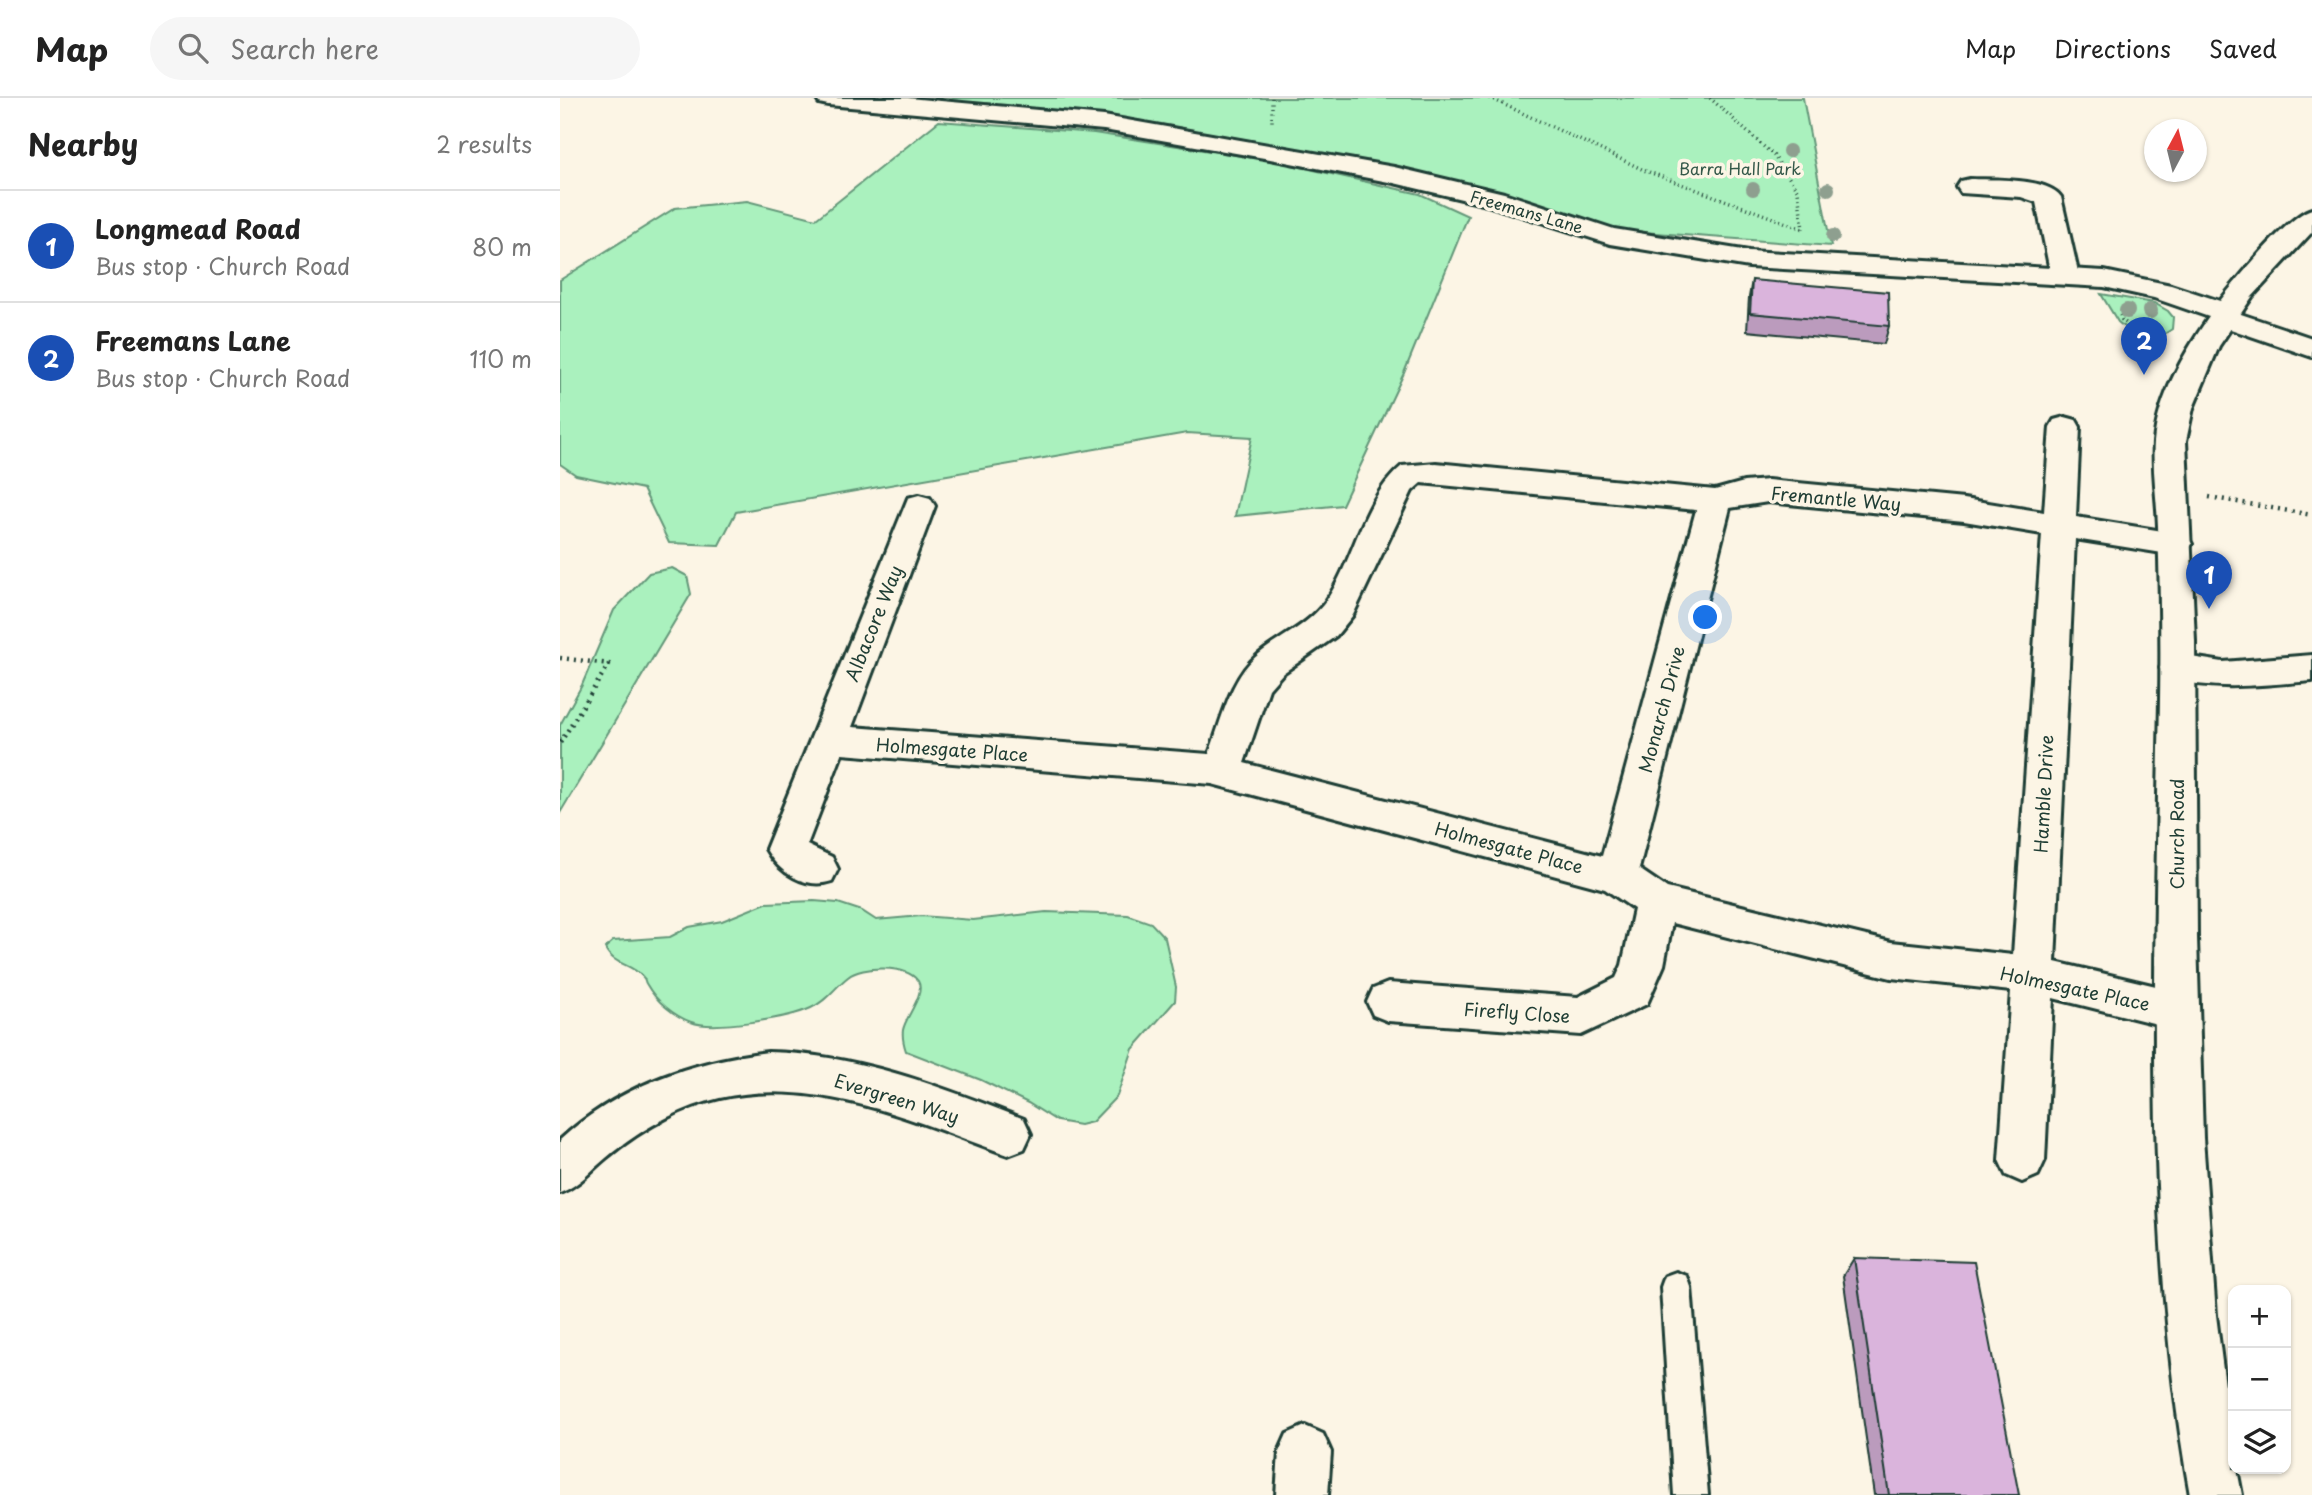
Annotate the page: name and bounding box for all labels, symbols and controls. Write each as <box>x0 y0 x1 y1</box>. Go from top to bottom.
search box <box>150 17 640 80</box>
text: Map <box>35 23 108 73</box>
icon: search <box>174 29 212 67</box>
text: Search here <box>230 29 379 68</box>
text: Map <box>1965 30 2016 66</box>
text: Directions <box>2054 30 2171 66</box>
text: Saved <box>2209 30 2277 66</box>
north arrow <box>2144 119 2207 182</box>
text: Nearby <box>28 121 138 166</box>
text: 2 results <box>436 126 532 161</box>
park label: Barra Hall Park <box>1679 156 1801 180</box>
street label: Freemans Lane <box>1468 183 1586 239</box>
text: Longmead Road <box>95 209 301 248</box>
text: 1 <box>46 229 57 264</box>
text: 80 m <box>472 229 532 264</box>
text: Bus stop · Church Road <box>95 248 350 283</box>
pin: 2 <box>2121 317 2167 375</box>
text: Freemans Lane <box>95 321 291 360</box>
text: 2 <box>43 341 59 376</box>
text: 110 m <box>470 341 532 376</box>
text: Bus stop · Church Road <box>95 360 350 395</box>
street label: Fremantle Way <box>1770 479 1902 517</box>
pin: 1 <box>2186 551 2232 609</box>
street label: Albacore Way <box>837 561 909 685</box>
your location <box>1688 600 1722 634</box>
street label: Monarch Drive <box>1631 642 1691 775</box>
street label: Holmesgate Place <box>875 730 1029 768</box>
street label: Hamble Drive <box>2026 734 2060 854</box>
street label: Church Road <box>2163 778 2190 890</box>
street label: Holmesgate Place <box>1432 814 1586 880</box>
street label: Holmesgate Place <box>1998 959 2152 1017</box>
street label: Firefly Close <box>1463 995 1571 1029</box>
street label: Evergreen Way <box>831 1066 963 1130</box>
map controls <box>2228 1285 2291 1474</box>
button: + <box>2228 1285 2291 1348</box>
button: − <box>2228 1348 2291 1411</box>
button: layers <box>2228 1411 2291 1474</box>

